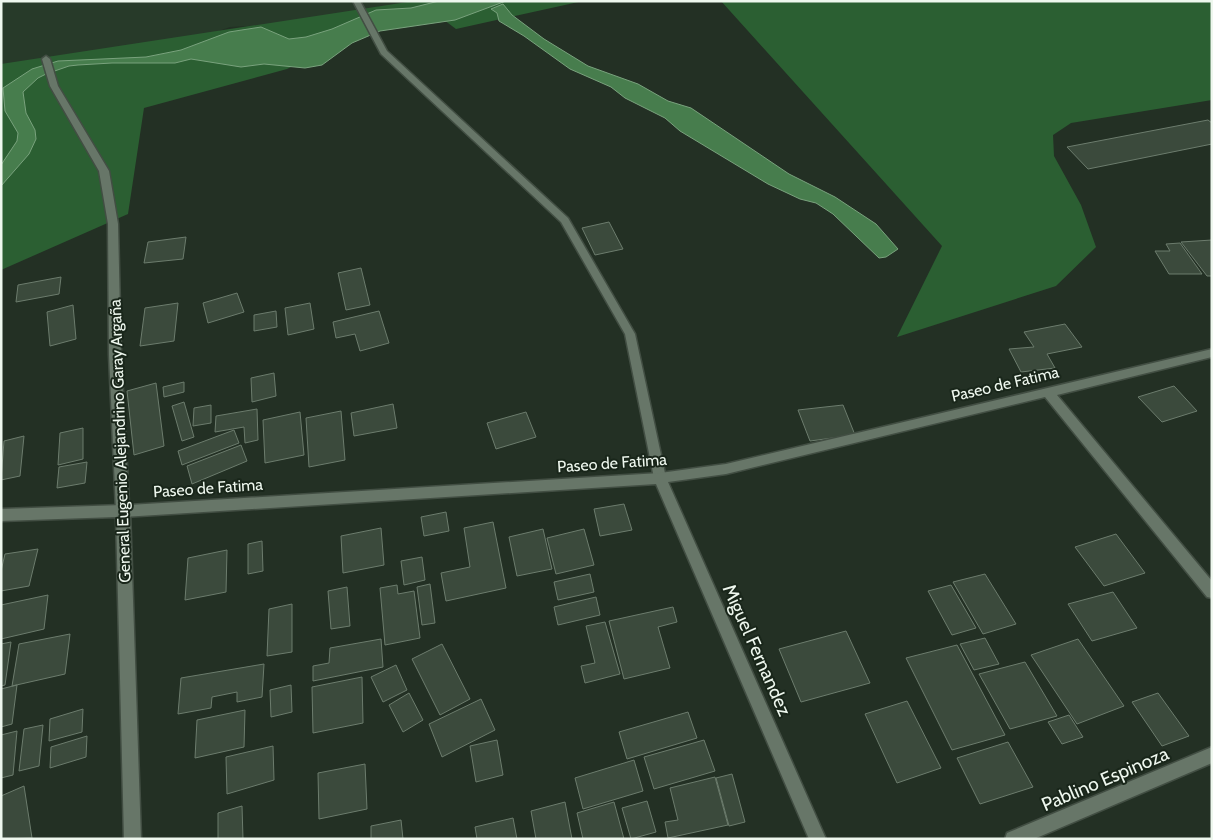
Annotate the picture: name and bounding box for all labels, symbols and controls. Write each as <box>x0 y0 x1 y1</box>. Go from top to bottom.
street label: General Eugenio Alejandrino Garay Argaña <box>106 299 134 583</box>
street label: Paseo de Fatima <box>949 362 1061 406</box>
street label: Paseo de Fatima <box>556 450 668 476</box>
street label: Paseo de Fatima <box>152 475 264 501</box>
street label: Miguel Fernandez <box>718 581 796 719</box>
street label: Pablino Espinoza <box>1038 742 1172 816</box>

